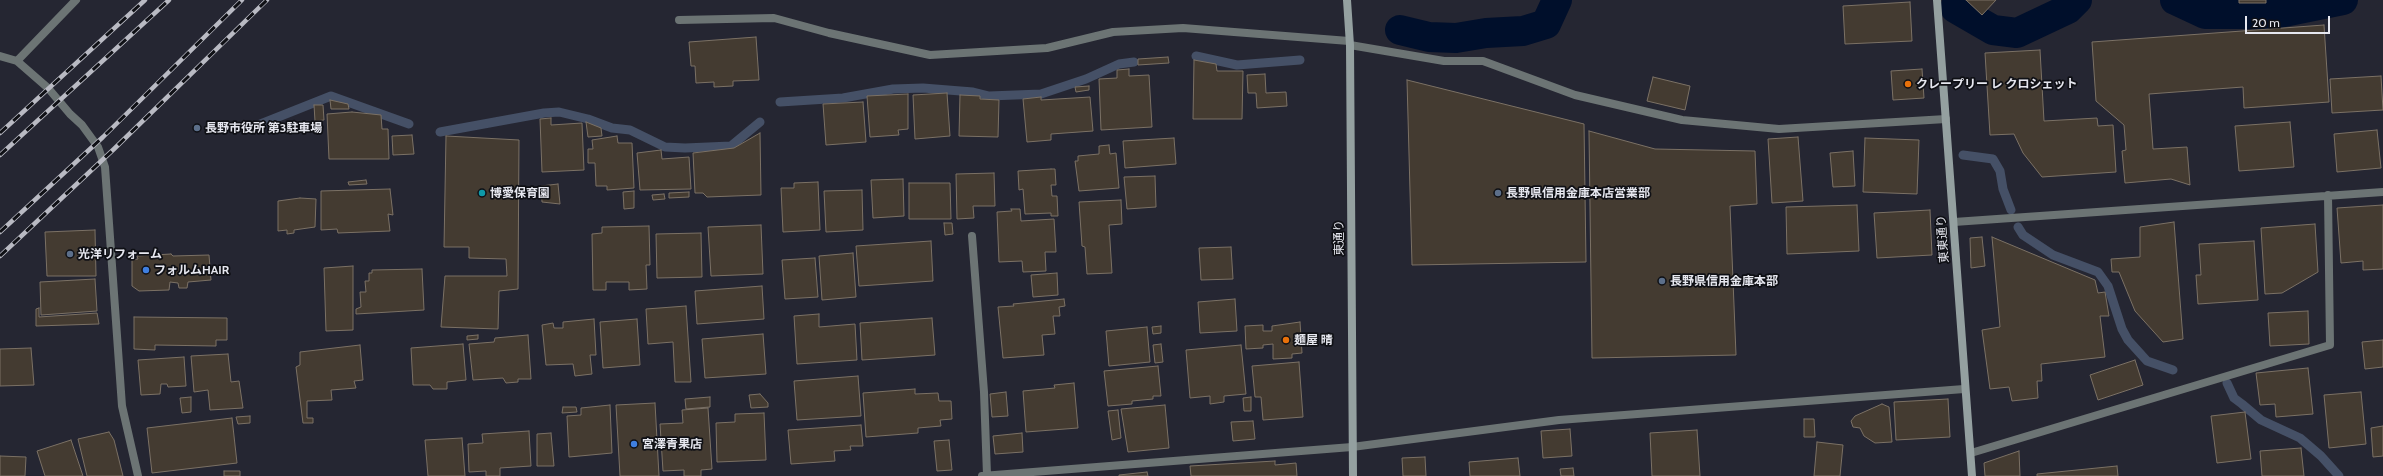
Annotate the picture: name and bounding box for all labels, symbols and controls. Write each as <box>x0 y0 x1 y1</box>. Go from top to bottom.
scale bar <box>2247 8 2332 34</box>
text: 20 m <box>2252 15 2280 30</box>
place label: クレープリー レ クロシェット <box>1916 77 2077 91</box>
marker: クレープリー レ クロシェット <box>1903 79 1913 89</box>
place label: 長野市役所 第3駐車場 <box>205 121 322 135</box>
marker: 長野市役所 第3駐車場 <box>192 123 202 133</box>
place label: 博愛保育園 <box>490 186 550 200</box>
place label: 長野県信用金庫本店営業部 <box>1506 186 1650 200</box>
marker: 博愛保育園 <box>477 188 487 198</box>
marker: 長野県信用金庫本店営業部 <box>1493 188 1503 198</box>
street label: 東東通り <box>1934 215 1952 263</box>
street label: 東通り <box>1332 220 1346 256</box>
place label: 光洋リフォーム <box>78 247 162 261</box>
marker: 光洋リフォーム <box>65 249 75 259</box>
place label: フォルムHAIR <box>154 263 229 277</box>
marker: フォルムHAIR <box>141 265 151 275</box>
place label: 長野県信用金庫本部 <box>1670 274 1778 288</box>
marker: 長野県信用金庫本部 <box>1657 276 1667 286</box>
place label: 麺屋 晴 <box>1294 333 1333 347</box>
marker: 麺屋 晴 <box>1281 335 1291 345</box>
place label: 宮澤青果店 <box>642 437 702 451</box>
marker: 宮澤青果店 <box>629 439 639 449</box>

